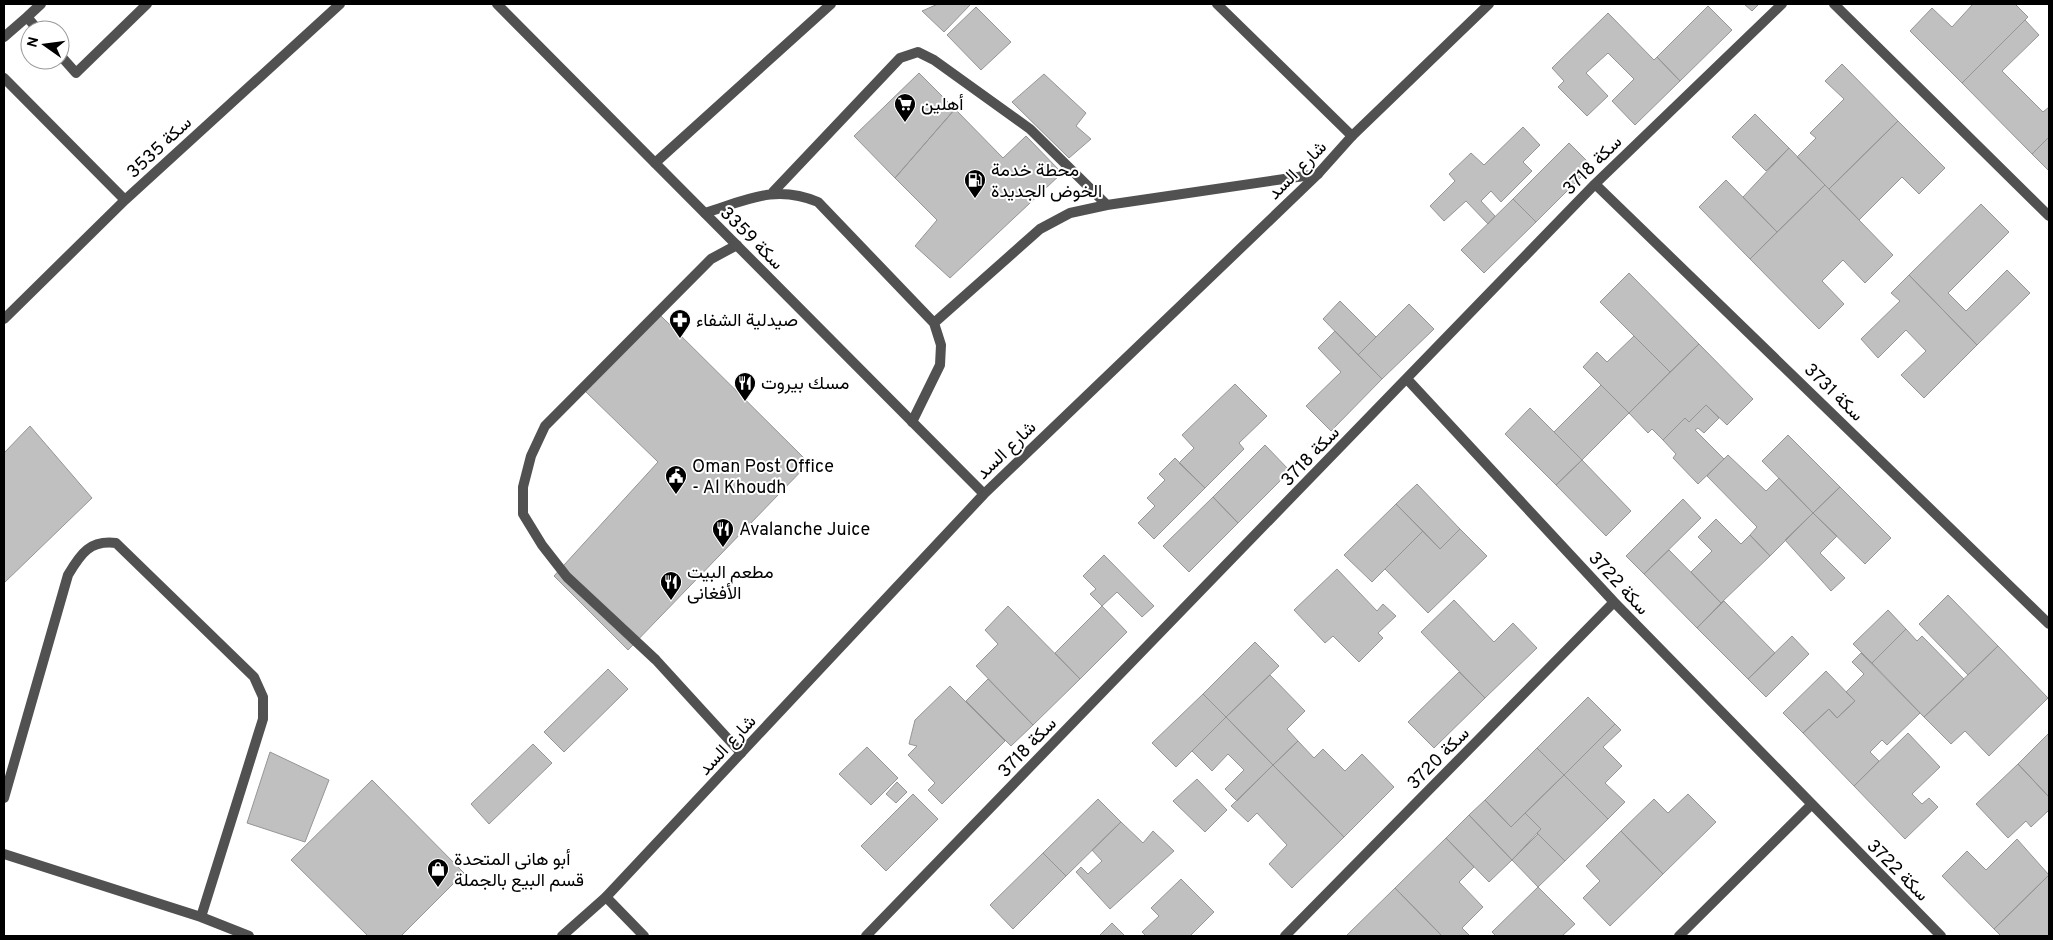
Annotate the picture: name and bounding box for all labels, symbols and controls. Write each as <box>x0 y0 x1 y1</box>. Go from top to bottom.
north arrow <box>20 20 70 70</box>
text: N <box>24 35 43 49</box>
supermarket icon: أهلين <box>893 92 917 123</box>
place label: أهلين <box>921 94 964 117</box>
street label: سكة 3535 <box>123 112 197 184</box>
street label: سكة 3718 <box>1558 131 1628 201</box>
street label: شارع السد <box>1264 137 1333 206</box>
place label: محطة خدمة الخوض الجديدة <box>991 160 1102 204</box>
fuel station icon: محطة خدمة الخوض الجديدة <box>963 168 987 199</box>
street label: سكة 3359 <box>714 203 787 276</box>
pharmacy icon: صيدلية الشفاء <box>668 308 692 339</box>
place label: صيدلية الشفاء <box>696 310 798 333</box>
street label: سكة 3731 <box>1798 359 1868 427</box>
restaurant icon: مسك بيروت <box>733 371 757 402</box>
place label: مسك بيروت <box>761 373 849 396</box>
street label: شارع السد <box>972 417 1042 485</box>
street label: سكة 3718 <box>1277 422 1345 492</box>
place label: Oman Post Office - Al Khoudh <box>692 456 834 500</box>
public building icon: Oman Post Office - Al Khoudh <box>664 464 688 495</box>
restaurant icon: Avalanche Juice <box>711 517 735 548</box>
place label: Avalanche Juice <box>739 519 870 542</box>
street label: سكة 3722 <box>1583 547 1653 621</box>
place label: مطعم البيت الأفغانى <box>687 562 774 606</box>
restaurant icon: مطعم البيت الأفغانى <box>659 570 683 601</box>
street label: شارع السد <box>694 711 762 781</box>
street label: سكة 3718 <box>994 713 1062 783</box>
street label: سكة 3720 <box>1403 723 1475 795</box>
street label: سكة 3722 <box>1861 835 1933 907</box>
place label: أبو هانى المتحدة قسم البيع بالجملة <box>454 849 584 893</box>
shop icon: أبو هانى المتحدة قسم البيع بالجملة <box>426 857 450 888</box>

